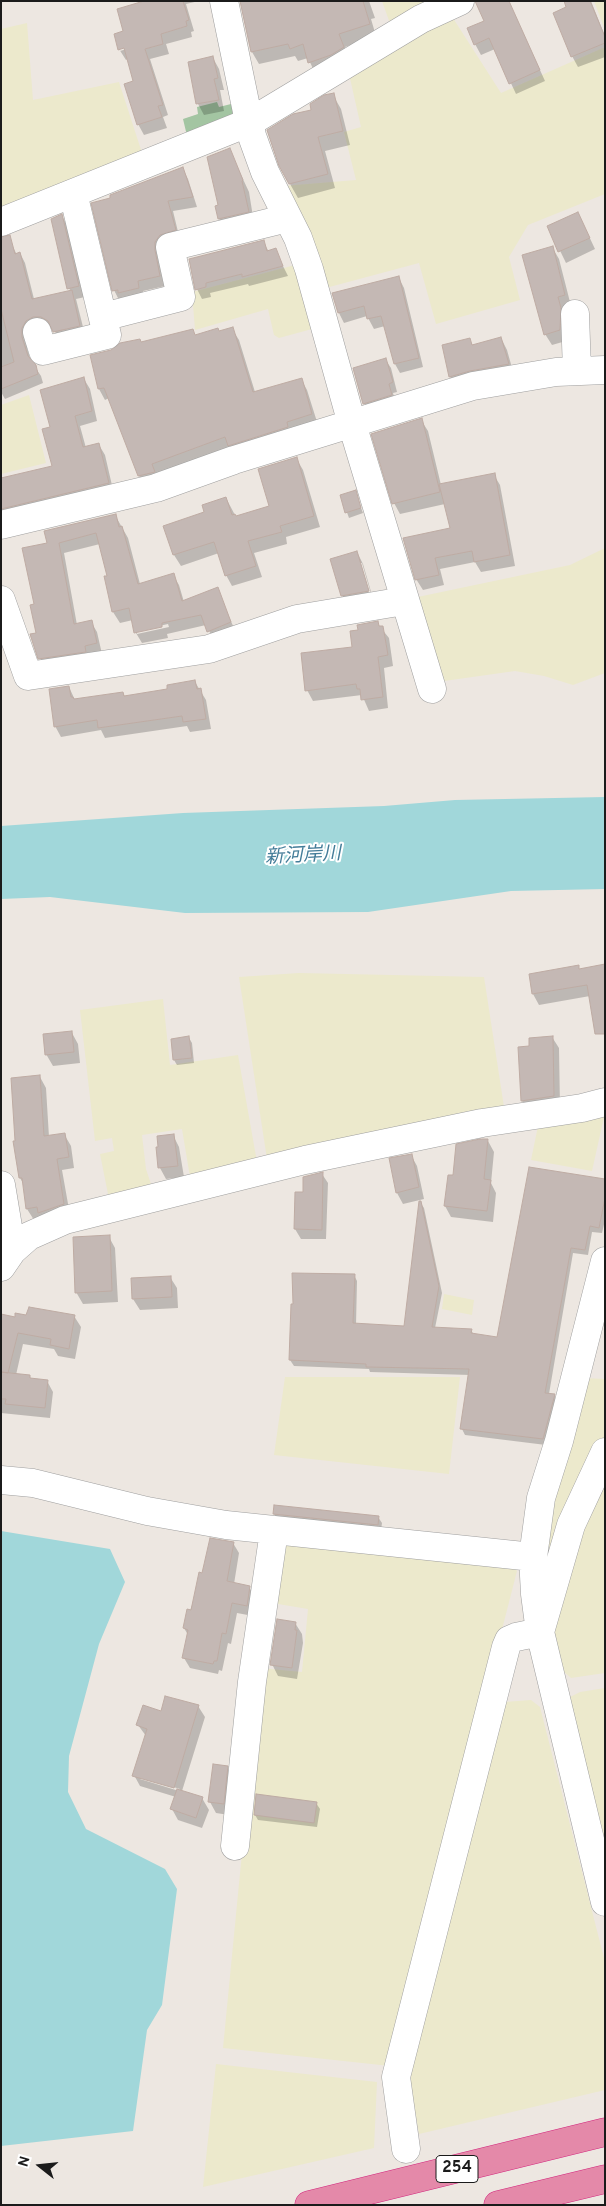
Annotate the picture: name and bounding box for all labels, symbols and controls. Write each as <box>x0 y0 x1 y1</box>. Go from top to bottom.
water label: 新河岸川 <box>264 844 342 870</box>
north arrow <box>15 2141 65 2191</box>
text: N <box>16 2155 35 2169</box>
road number: 254 <box>436 2156 478 2182</box>

